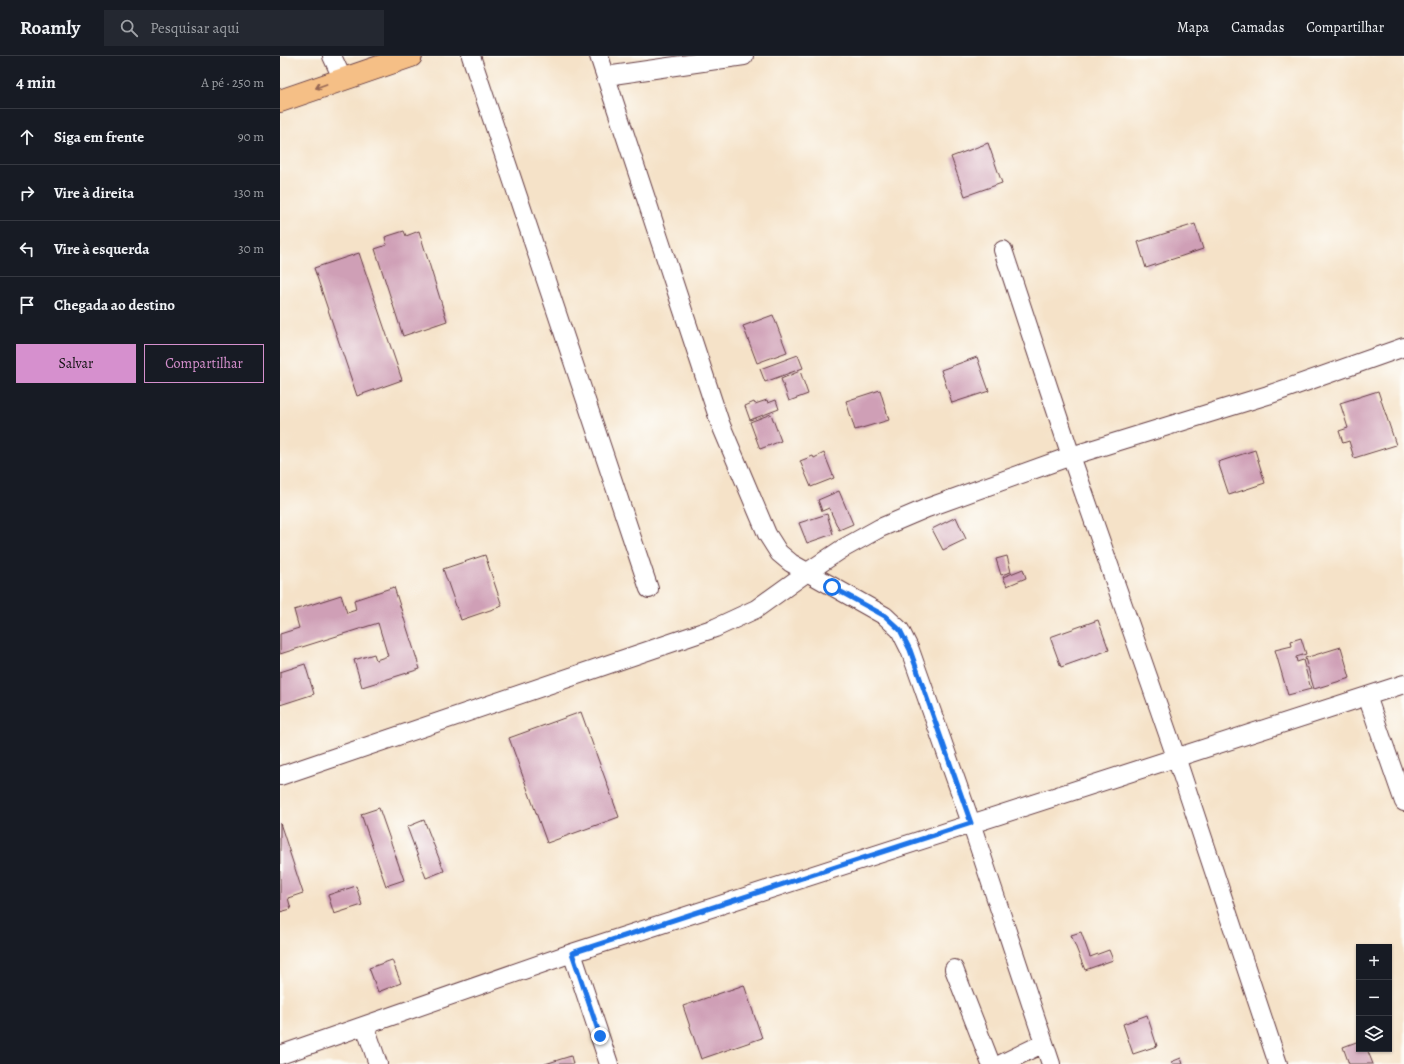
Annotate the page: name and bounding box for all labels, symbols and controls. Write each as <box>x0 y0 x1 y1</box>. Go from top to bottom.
search box <box>104 10 384 46</box>
text: Roamly <box>20 15 80 41</box>
icon: search <box>118 17 140 39</box>
text: Pesquisar aqui <box>150 18 240 38</box>
text: Mapa <box>1177 18 1209 37</box>
text: Camadas <box>1231 18 1284 37</box>
text: Compartilhar <box>1306 18 1384 37</box>
text: 4 min <box>16 71 56 94</box>
text: A pé · 250 m <box>201 74 264 91</box>
one-way arrow <box>315 83 328 90</box>
icon: ahead <box>16 126 38 148</box>
text: Siga em frente <box>54 127 144 147</box>
text: 90 m <box>238 128 264 145</box>
icon: right <box>16 182 38 204</box>
text: Vire à direita <box>54 183 134 203</box>
text: 130 m <box>234 184 264 201</box>
icon: left <box>16 238 38 260</box>
text: Vire à esquerda <box>54 239 150 259</box>
text: 30 m <box>238 240 264 257</box>
icon: arrive <box>16 294 38 316</box>
text: Chegada ao destino <box>54 295 175 315</box>
button: Salvar <box>16 344 136 383</box>
button: Compartilhar <box>144 344 264 383</box>
route start <box>823 578 841 596</box>
map controls <box>1356 944 1392 1052</box>
button: + <box>1356 944 1392 980</box>
button: − <box>1356 980 1392 1016</box>
button: layers <box>1356 1016 1392 1052</box>
route end <box>591 1027 609 1045</box>

